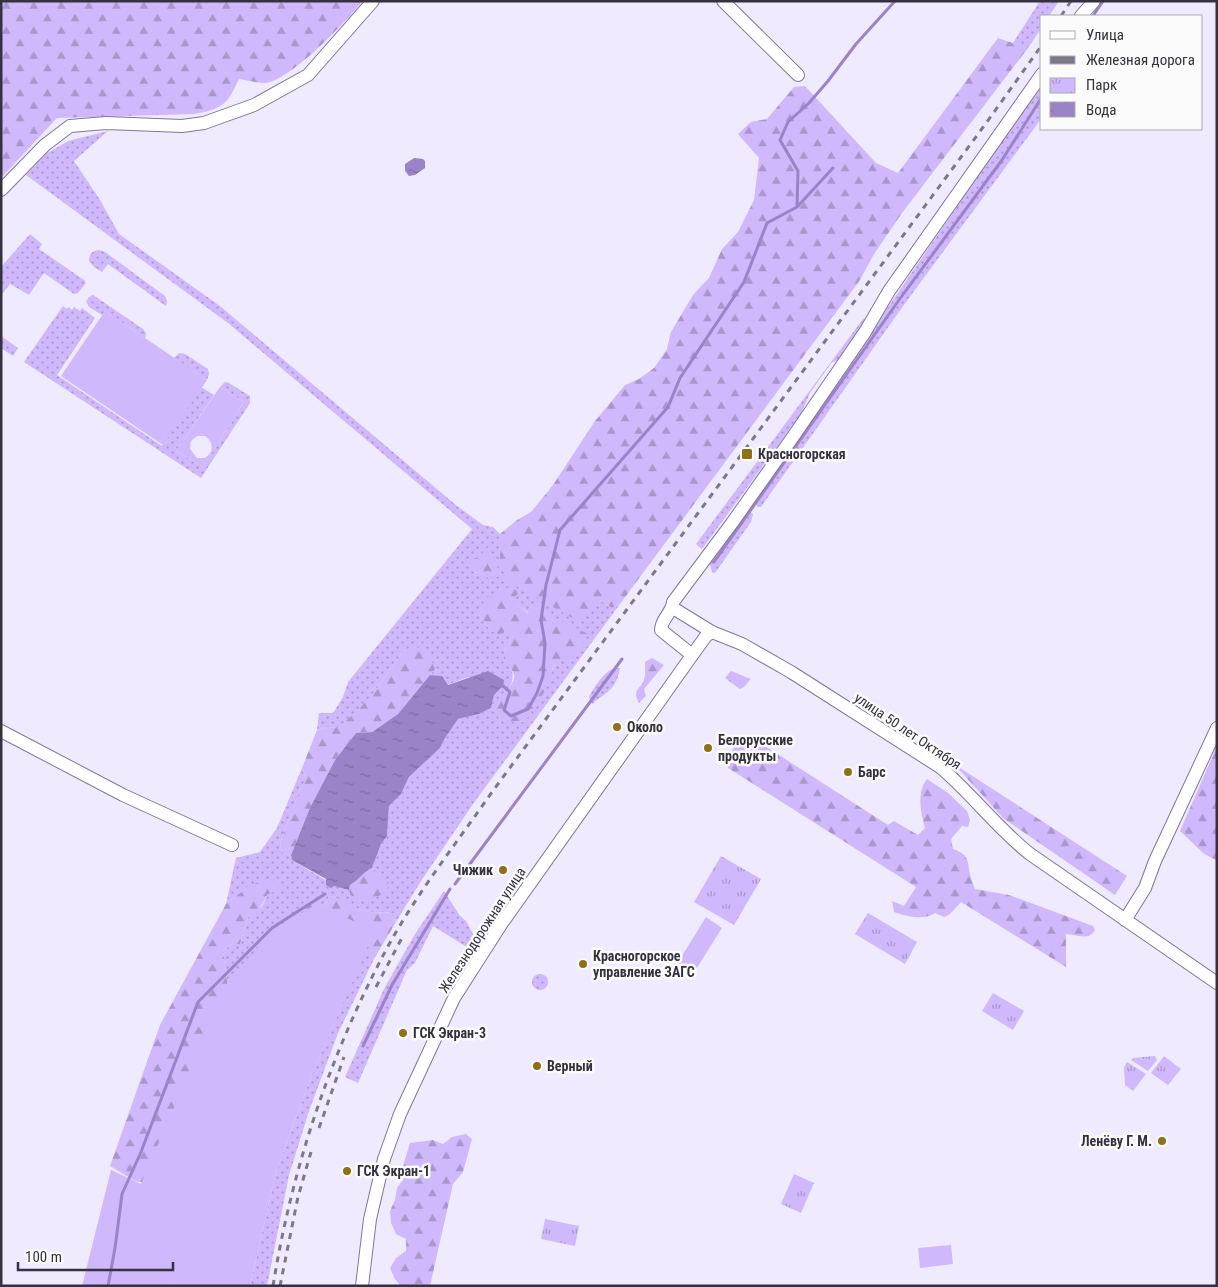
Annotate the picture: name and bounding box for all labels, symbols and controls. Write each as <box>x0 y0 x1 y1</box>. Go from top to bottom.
legend <box>1040 15 1203 130</box>
text: Улица <box>1086 26 1124 44</box>
text: Железная дорога <box>1086 51 1195 69</box>
text: Парк <box>1086 76 1117 94</box>
text: Вода <box>1086 101 1116 119</box>
place label: Красногорская <box>758 446 846 462</box>
marker: Красногорская <box>740 447 754 461</box>
street label: улица 50 лет Октября <box>852 689 964 773</box>
place label: Около <box>627 719 663 735</box>
marker: Около <box>611 721 623 733</box>
place label: Белорусские продукты <box>718 732 793 764</box>
marker: Белорусские продукты <box>702 742 714 754</box>
place label: Барс <box>858 764 886 780</box>
marker: Барс <box>842 766 854 778</box>
place label: Чижик <box>453 862 493 878</box>
street label: Железнодорожная улица <box>435 864 529 996</box>
marker: Чижик <box>497 864 509 876</box>
place label: Красногорское управление ЗАГС <box>593 948 695 980</box>
marker: Красногорское управление ЗАГС <box>577 958 589 970</box>
place label: ГСК Экран-3 <box>413 1025 486 1041</box>
marker: ГСК Экран-3 <box>397 1027 409 1039</box>
place label: Верный <box>547 1058 593 1074</box>
marker: Верный <box>531 1060 543 1072</box>
place label: Ленёву Г. М. <box>1081 1133 1152 1149</box>
marker: Ленёву Г. М. <box>1156 1135 1168 1147</box>
place label: ГСК Экран-1 <box>357 1163 430 1179</box>
marker: ГСК Экран-1 <box>341 1165 353 1177</box>
scale bar <box>18 1240 172 1272</box>
text: 100 m <box>25 1248 62 1266</box>

